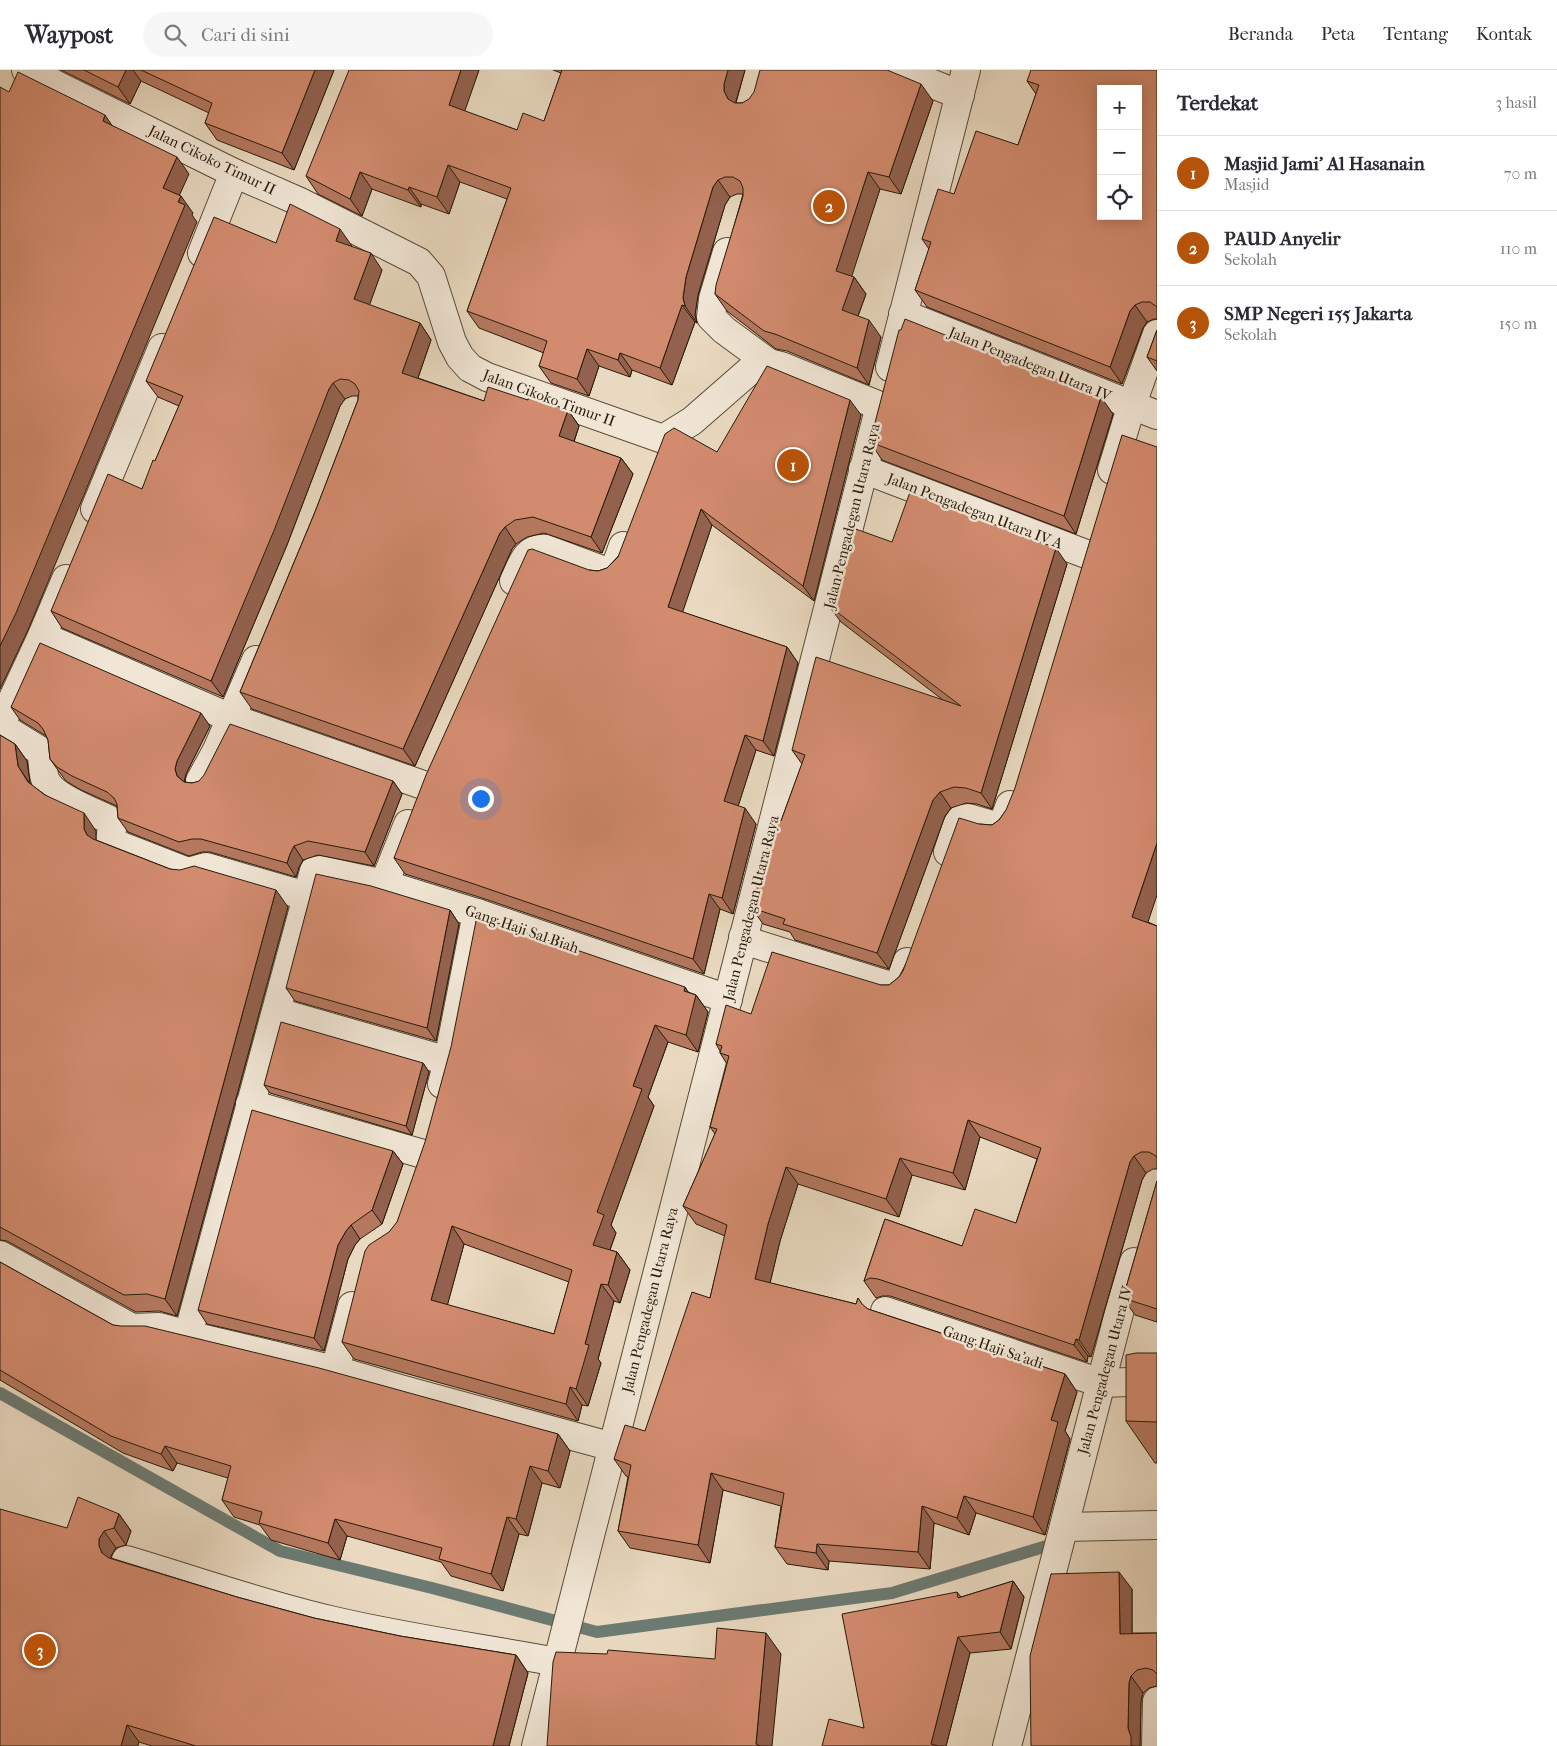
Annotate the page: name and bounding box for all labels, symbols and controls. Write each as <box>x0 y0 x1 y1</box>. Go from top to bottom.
search box <box>143 12 493 57</box>
text: Waypost <box>25 21 113 49</box>
icon: search <box>161 21 189 49</box>
text: Cari di sini <box>201 24 290 46</box>
text: Beranda <box>1228 24 1293 45</box>
text: Peta <box>1321 24 1355 45</box>
text: Tentang <box>1383 24 1448 45</box>
text: Kontak <box>1476 24 1532 45</box>
map controls <box>1097 85 1142 220</box>
button: + <box>1097 85 1142 130</box>
text: Terdekat <box>1177 91 1258 115</box>
text: 3 hasil <box>1496 93 1537 112</box>
street label: Jalan Cikoko Timur II <box>145 121 279 199</box>
button: − <box>1097 130 1142 175</box>
text: Masjid Jami' Al Hasanain <box>1224 153 1425 175</box>
text: 1 <box>1190 164 1196 183</box>
text: 70 m <box>1504 164 1537 183</box>
button: locate <box>1097 175 1142 220</box>
text: Masjid <box>1224 175 1269 194</box>
pin: 2 <box>813 187 845 225</box>
text: PAUD Anyelir <box>1224 228 1341 250</box>
text: 2 <box>1189 239 1197 258</box>
text: 110 m <box>1500 239 1537 258</box>
text: Sekolah <box>1224 250 1277 269</box>
text: SMP Negeri 155 Jakarta <box>1224 303 1412 325</box>
text: 3 <box>1190 314 1196 333</box>
text: 150 m <box>1499 314 1537 333</box>
street label: Jalan Pengadegan Utara IV <box>945 323 1115 405</box>
text: Sekolah <box>1224 325 1277 344</box>
street label: Jalan Cikoko Timur II <box>480 365 618 430</box>
street label: Jalan Pengadegan Utara Raya <box>820 420 884 612</box>
pin: 1 <box>777 446 809 484</box>
street label: Jalan Pengadegan Utara IV A <box>884 469 1066 553</box>
your location <box>468 786 494 812</box>
street label: Jalan Pengadegan Utara Raya <box>719 812 783 1004</box>
street label: Gang Haji Sal Biah <box>463 901 582 957</box>
street label: Jalan Pengadegan Utara Raya <box>618 1204 682 1396</box>
street label: Jalan Pengadegan Utara IV <box>1074 1283 1136 1457</box>
street label: Gang Haji Sa'adi <box>940 1321 1046 1373</box>
pin: 3 <box>24 1631 56 1669</box>

